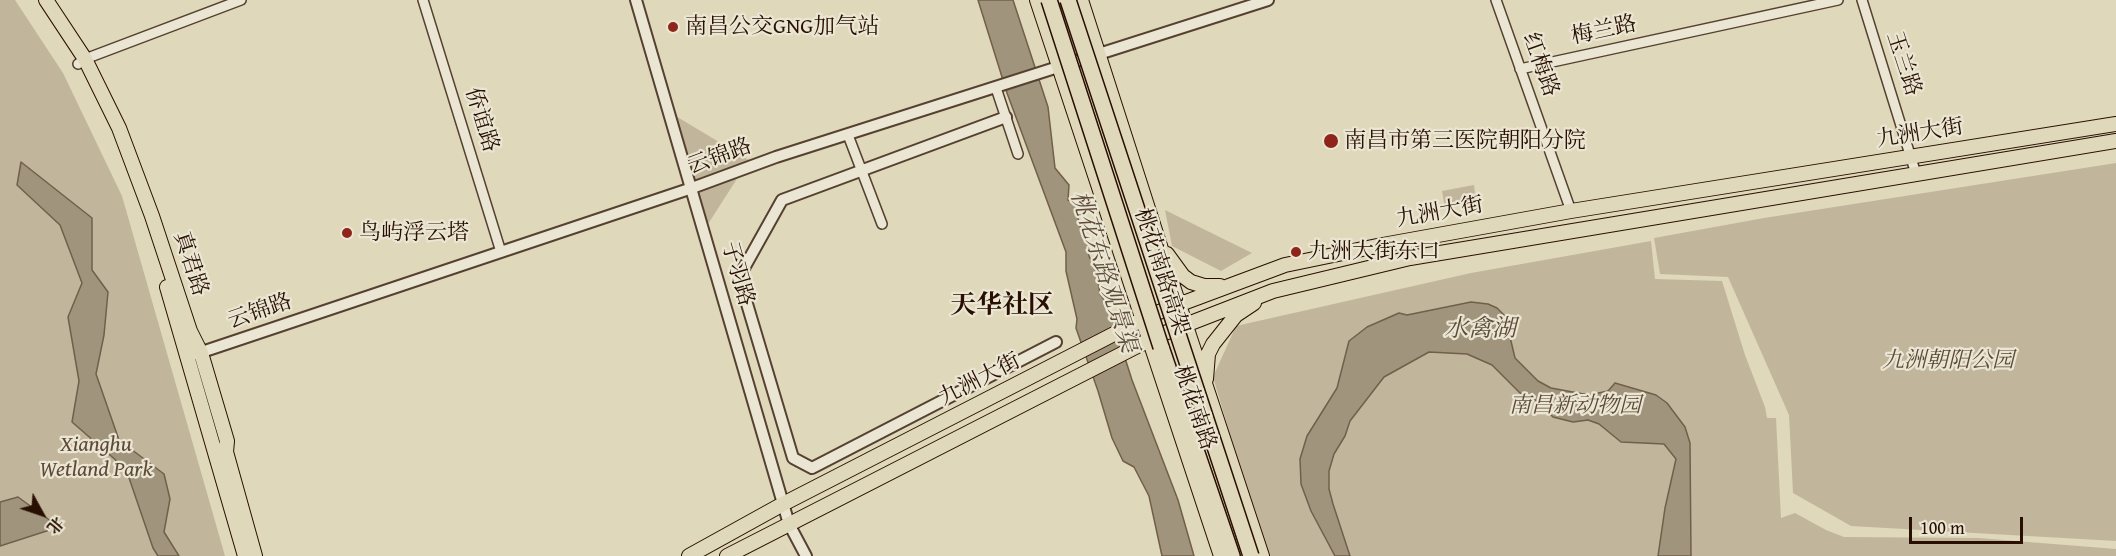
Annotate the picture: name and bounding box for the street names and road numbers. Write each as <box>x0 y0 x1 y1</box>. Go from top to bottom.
street label: 梅兰路 <box>1569 11 1639 51</box>
street label: 红梅路 <box>1516 29 1564 101</box>
street label: 玉兰路 <box>1880 29 1926 99</box>
street label: 侨谊路 <box>459 85 503 155</box>
street label: 九洲大街 <box>1874 114 1966 154</box>
street label: 云锦路 <box>684 133 756 181</box>
street label: 九洲大街 <box>1394 192 1486 234</box>
street label: 桃花南路高架 <box>1128 205 1194 339</box>
street label: 真君路 <box>167 229 213 299</box>
street label: 子羽路 <box>715 239 759 309</box>
street label: 云锦路 <box>225 289 295 335</box>
street label: 九洲大街 <box>935 348 1025 412</box>
street label: 桃花南路 <box>1167 362 1221 454</box>

